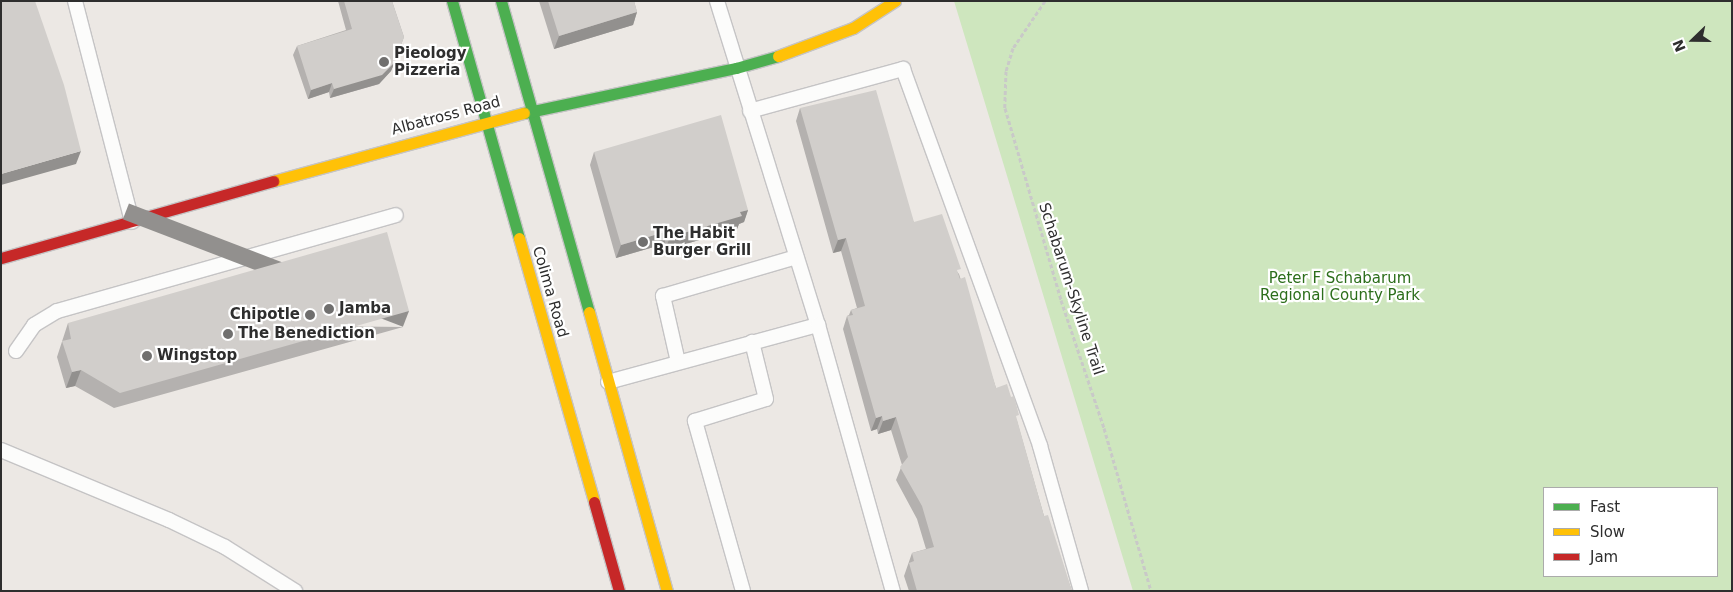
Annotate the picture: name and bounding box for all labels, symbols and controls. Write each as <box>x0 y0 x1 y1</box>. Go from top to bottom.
north arrow <box>1668 15 1718 65</box>
text: N <box>1669 37 1689 54</box>
place label: Pieology Pizzeria <box>394 44 467 79</box>
marker: Pieology Pizzeria <box>378 56 390 68</box>
street label: Albatross Road <box>390 93 502 139</box>
street label: Schabarum-Skyline Trail <box>1035 201 1107 377</box>
place label: The Habit Burger Grill <box>653 224 751 259</box>
marker: The Habit Burger Grill <box>637 236 649 248</box>
street label: Colima Road <box>528 244 572 340</box>
park label: Peter F Schabarum Regional County Park <box>1260 269 1420 304</box>
place label: Jamba <box>339 300 391 318</box>
marker: Jamba <box>323 303 335 315</box>
place label: Chipotle <box>230 306 300 324</box>
marker: Chipotle <box>304 309 316 321</box>
place label: The Benediction <box>238 325 375 343</box>
marker: The Benediction <box>222 328 234 340</box>
place label: Wingstop <box>157 347 237 365</box>
marker: Wingstop <box>141 350 153 362</box>
legend <box>1543 487 1718 577</box>
text: Fast <box>1590 498 1620 516</box>
text: Slow <box>1590 523 1625 541</box>
text: Jam <box>1590 548 1618 566</box>

